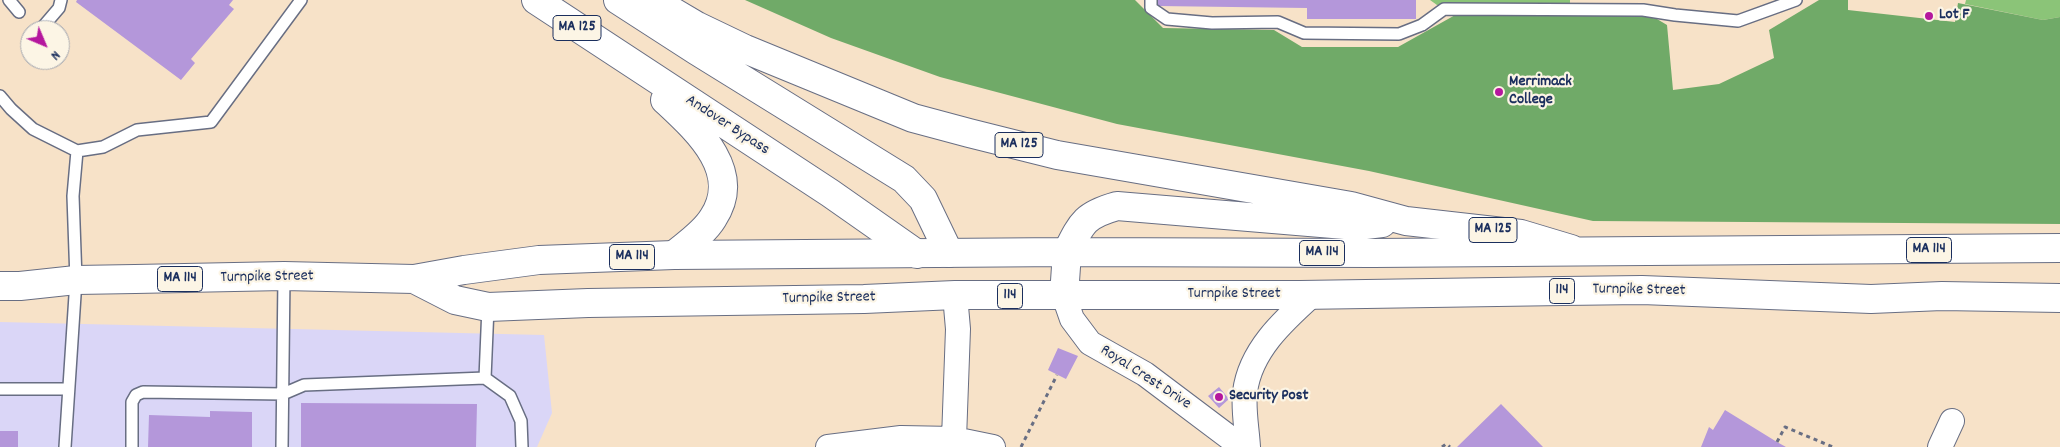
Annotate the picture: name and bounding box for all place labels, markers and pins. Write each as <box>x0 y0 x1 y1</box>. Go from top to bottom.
place label: Lot F <box>1939 6 1969 26</box>
marker: Lot F <box>1923 10 1935 22</box>
place label: Merrimack College <box>1509 73 1572 111</box>
marker: Merrimack College <box>1493 86 1505 98</box>
place label: Security Post <box>1229 387 1308 407</box>
marker: Security Post <box>1213 391 1225 403</box>

